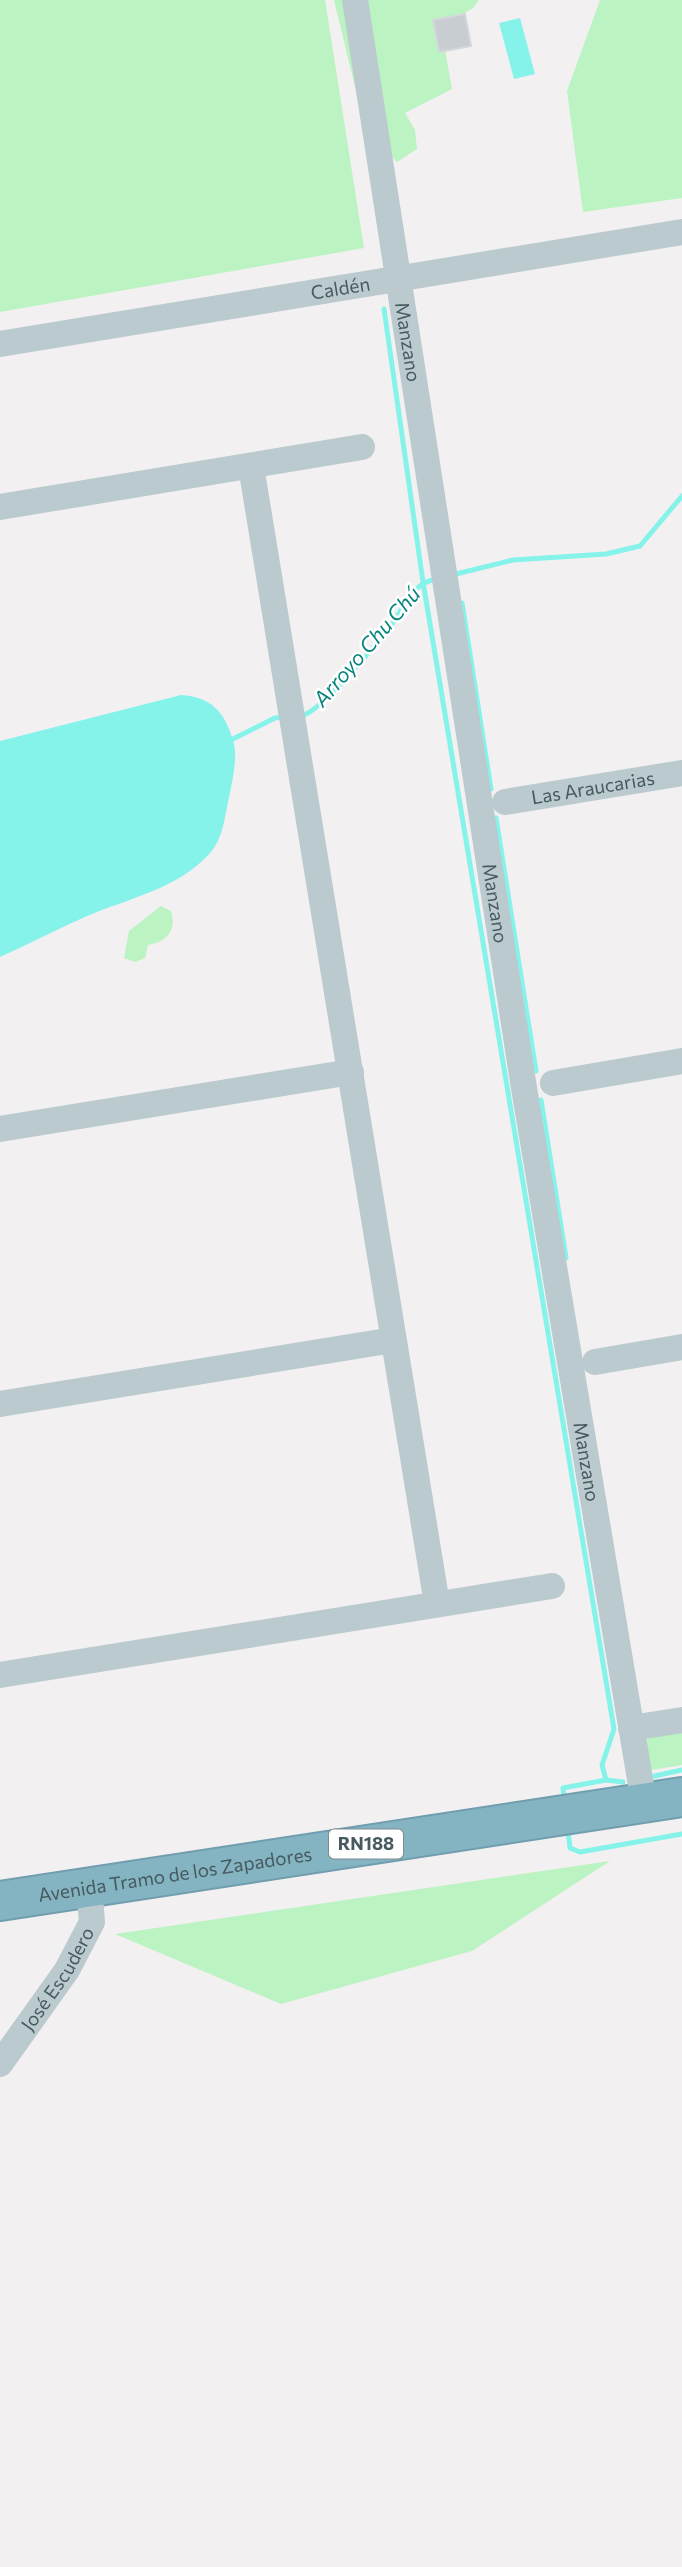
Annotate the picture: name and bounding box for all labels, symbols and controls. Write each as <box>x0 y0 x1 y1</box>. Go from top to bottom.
street label: Caldén <box>309 271 372 304</box>
street label: Manzano <box>391 300 426 383</box>
water label: Arroyo Chu Chú <box>306 581 425 712</box>
street label: Las Araucarias <box>529 766 656 809</box>
street label: Manzano <box>478 862 513 945</box>
street label: Manzano <box>569 1420 605 1503</box>
road number: RN188 <box>329 1830 403 1858</box>
street label: Avenida Tramo de los Zapadores <box>36 1842 313 1906</box>
street label: José Escudero <box>16 1923 98 2035</box>

